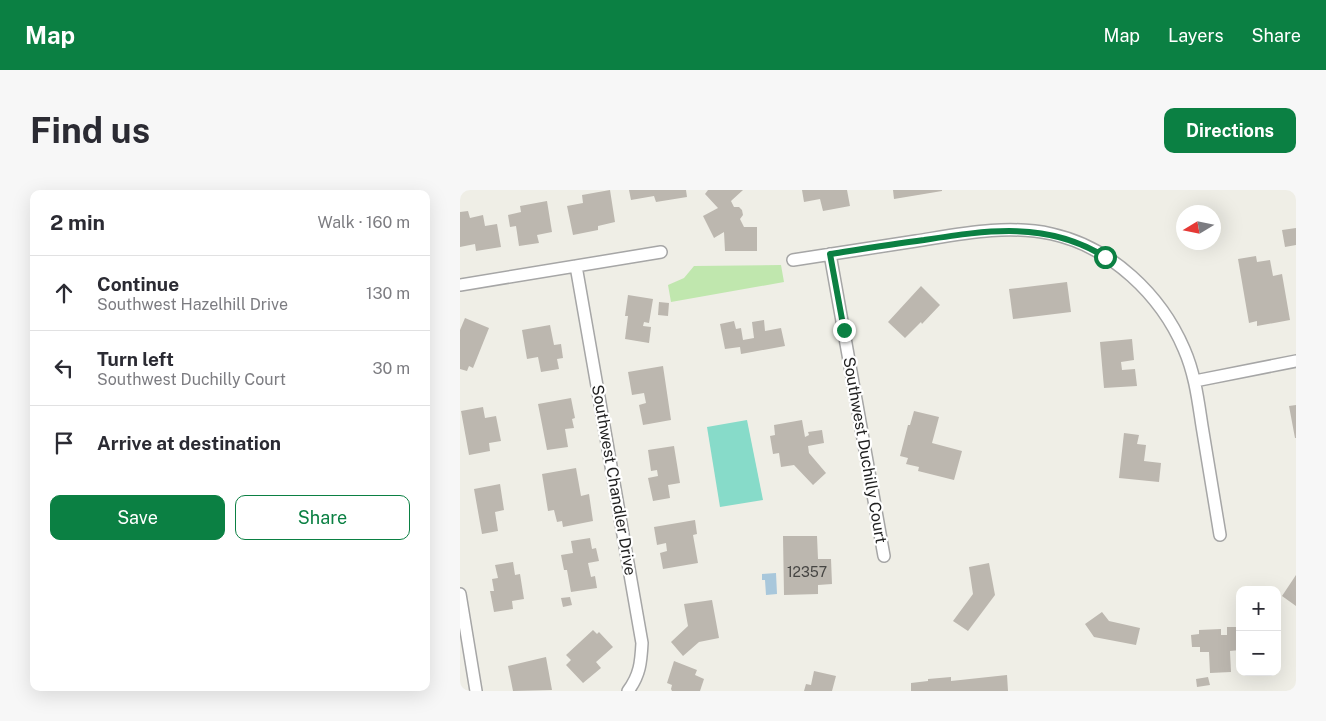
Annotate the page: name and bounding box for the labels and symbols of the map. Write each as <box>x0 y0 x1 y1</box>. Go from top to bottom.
north arrow <box>1176 205 1221 250</box>
route start <box>1094 246 1117 269</box>
route end <box>833 319 856 342</box>
street label: Southwest Duchilly Court <box>839 355 891 545</box>
street label: Southwest Chandler Drive <box>588 383 640 577</box>
house number: 12357 <box>787 564 827 580</box>

